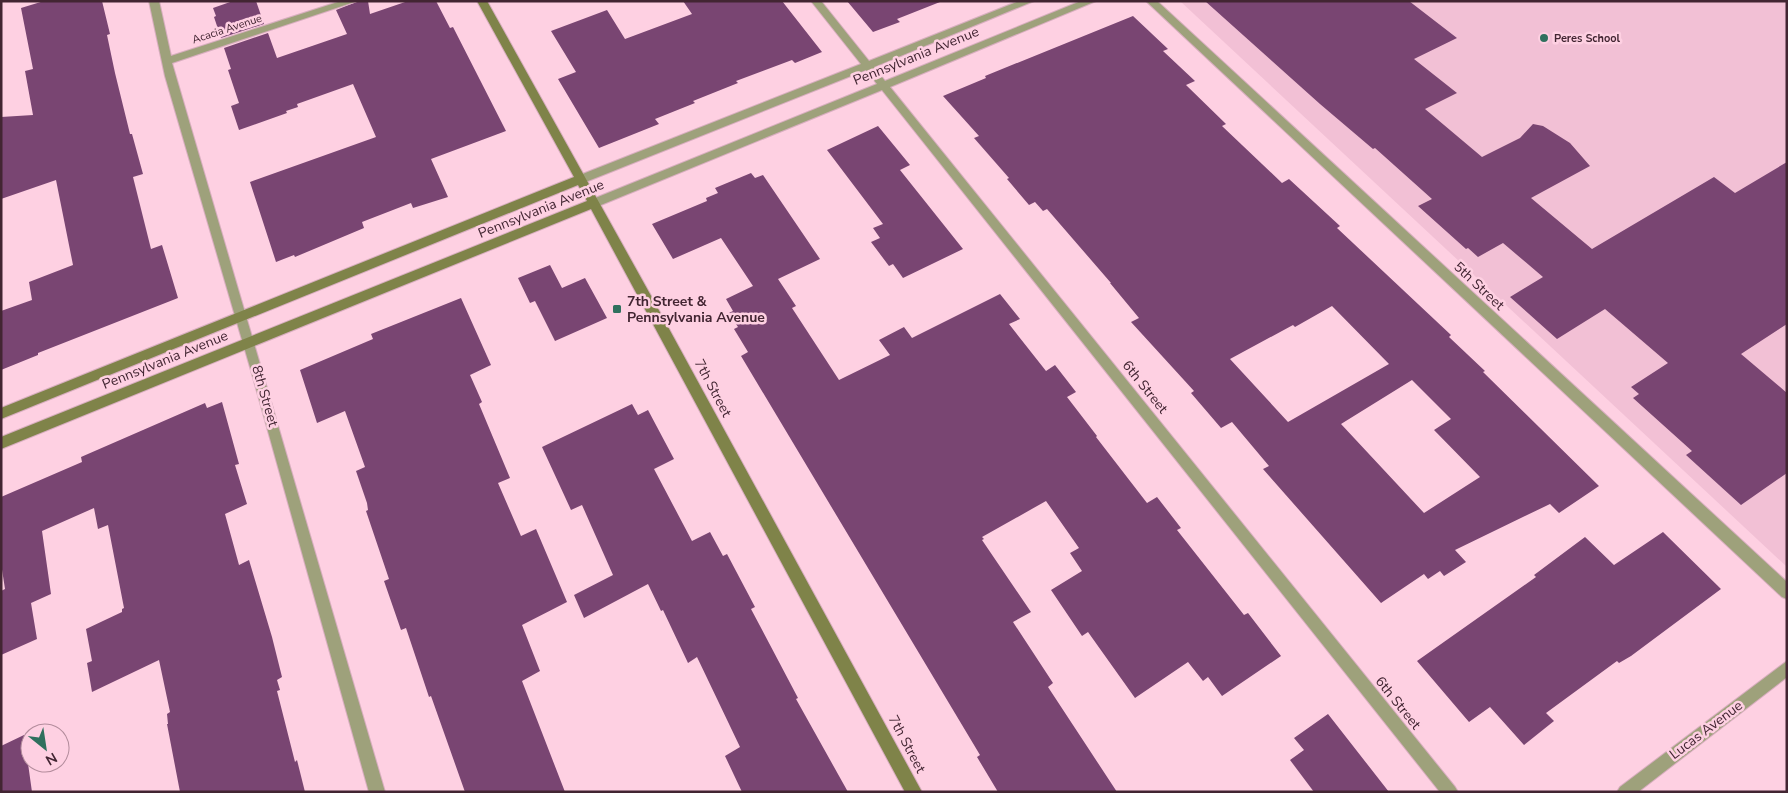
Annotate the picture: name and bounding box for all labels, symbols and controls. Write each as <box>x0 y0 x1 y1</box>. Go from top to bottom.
street label: Acacia Avenue <box>190 11 264 47</box>
street label: Pennsylvania Avenue <box>850 22 982 90</box>
place label: Peres School <box>1554 31 1621 46</box>
marker: Peres School <box>1538 32 1550 44</box>
street label: Pennsylvania Avenue <box>475 175 607 243</box>
street label: 5th Street <box>1449 258 1509 315</box>
place label: 7th Street & Pennsylvania Avenue <box>627 292 765 327</box>
marker: 7th Street & Pennsylvania Avenue <box>611 303 623 315</box>
street label: Pennsylvania Avenue <box>99 326 231 394</box>
street label: 7th Street <box>690 356 736 420</box>
street label: 6th Street <box>1118 357 1172 418</box>
street label: 8th Street <box>247 363 283 429</box>
street label: 6th Street <box>1371 673 1425 734</box>
street label: Lucas Avenue <box>1665 696 1747 764</box>
street label: 7th Street <box>884 712 930 776</box>
north arrow <box>20 723 70 773</box>
text: N <box>42 748 61 770</box>

